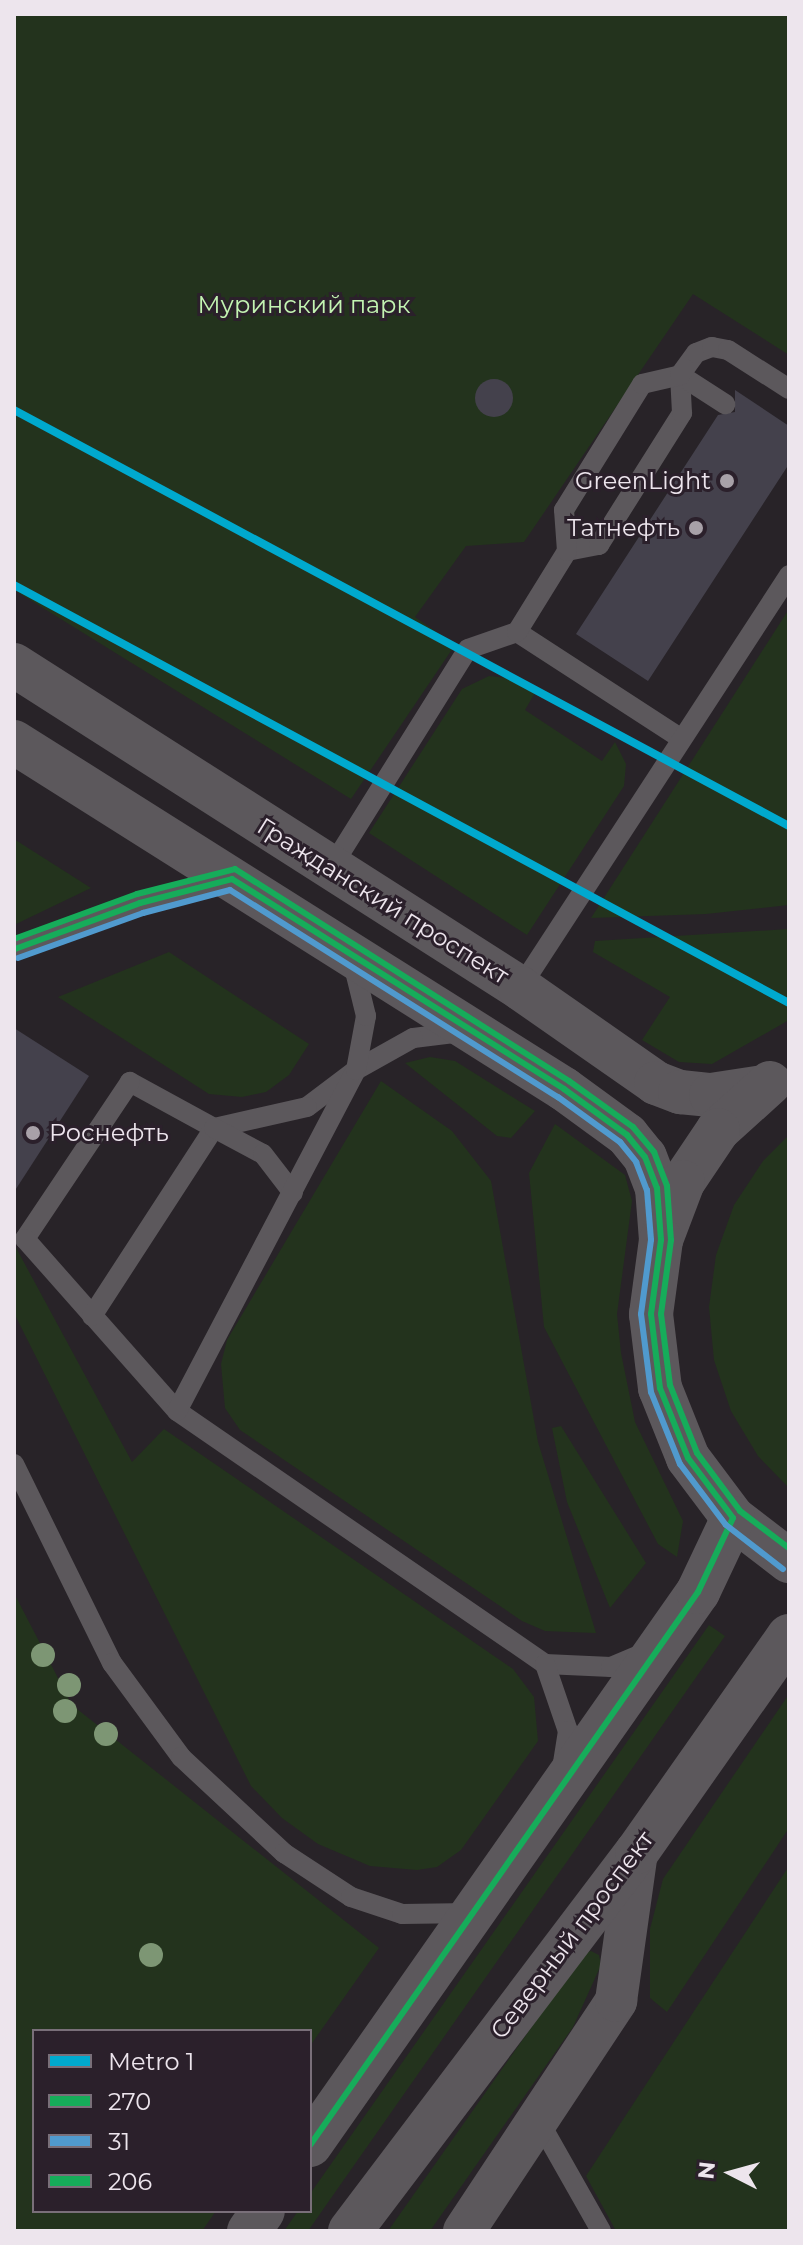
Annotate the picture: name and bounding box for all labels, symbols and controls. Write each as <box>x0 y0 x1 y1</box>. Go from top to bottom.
park label: Муринский парк <box>197 291 411 319</box>
place label: GreenLight <box>575 467 711 495</box>
marker: GreenLight <box>718 472 736 490</box>
place label: Татнефть <box>567 514 680 542</box>
marker: Татнефть <box>687 519 705 537</box>
street label: Гражданский проспект <box>252 812 514 990</box>
place label: Роснефть <box>49 1119 169 1147</box>
marker: Роснефть <box>24 1124 42 1142</box>
street label: Северный проспект <box>484 1825 660 2045</box>
legend <box>32 2029 312 2213</box>
text: Metro 1 <box>108 2047 194 2076</box>
text: 270 <box>108 2087 151 2116</box>
text: 31 <box>108 2127 130 2156</box>
north arrow <box>691 2133 771 2213</box>
text: N <box>692 2160 721 2181</box>
text: 206 <box>108 2167 152 2196</box>

